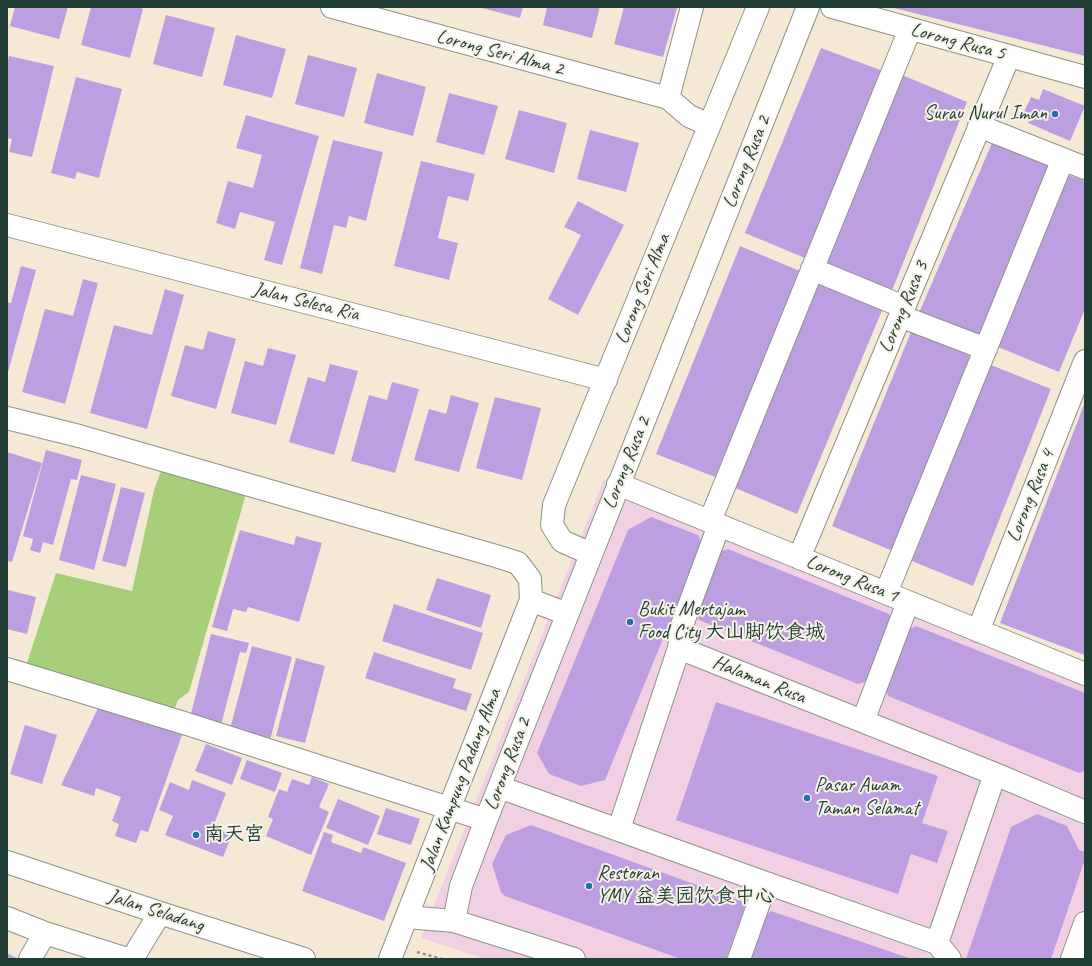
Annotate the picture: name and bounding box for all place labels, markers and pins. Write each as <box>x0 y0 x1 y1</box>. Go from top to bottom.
place label: Surau Nurul Iman <box>924 102 1047 126</box>
marker: Surau Nurul Iman <box>1050 109 1060 119</box>
place label: Bukit Mertajam Food City 大山脚饮食城 <box>638 598 825 645</box>
marker: Bukit Mertajam Food City 大山脚饮食城 <box>625 617 635 627</box>
place label: Pasar Awam Taman Selamat <box>815 774 919 821</box>
marker: Pasar Awam Taman Selamat <box>802 793 812 803</box>
place label: 南天宫 <box>204 823 264 847</box>
marker: 南天宫 <box>191 830 201 840</box>
place label: Restoran YMY 益美园饮食中心 <box>597 862 775 909</box>
marker: Restoran YMY 益美园饮食中心 <box>584 881 594 891</box>

